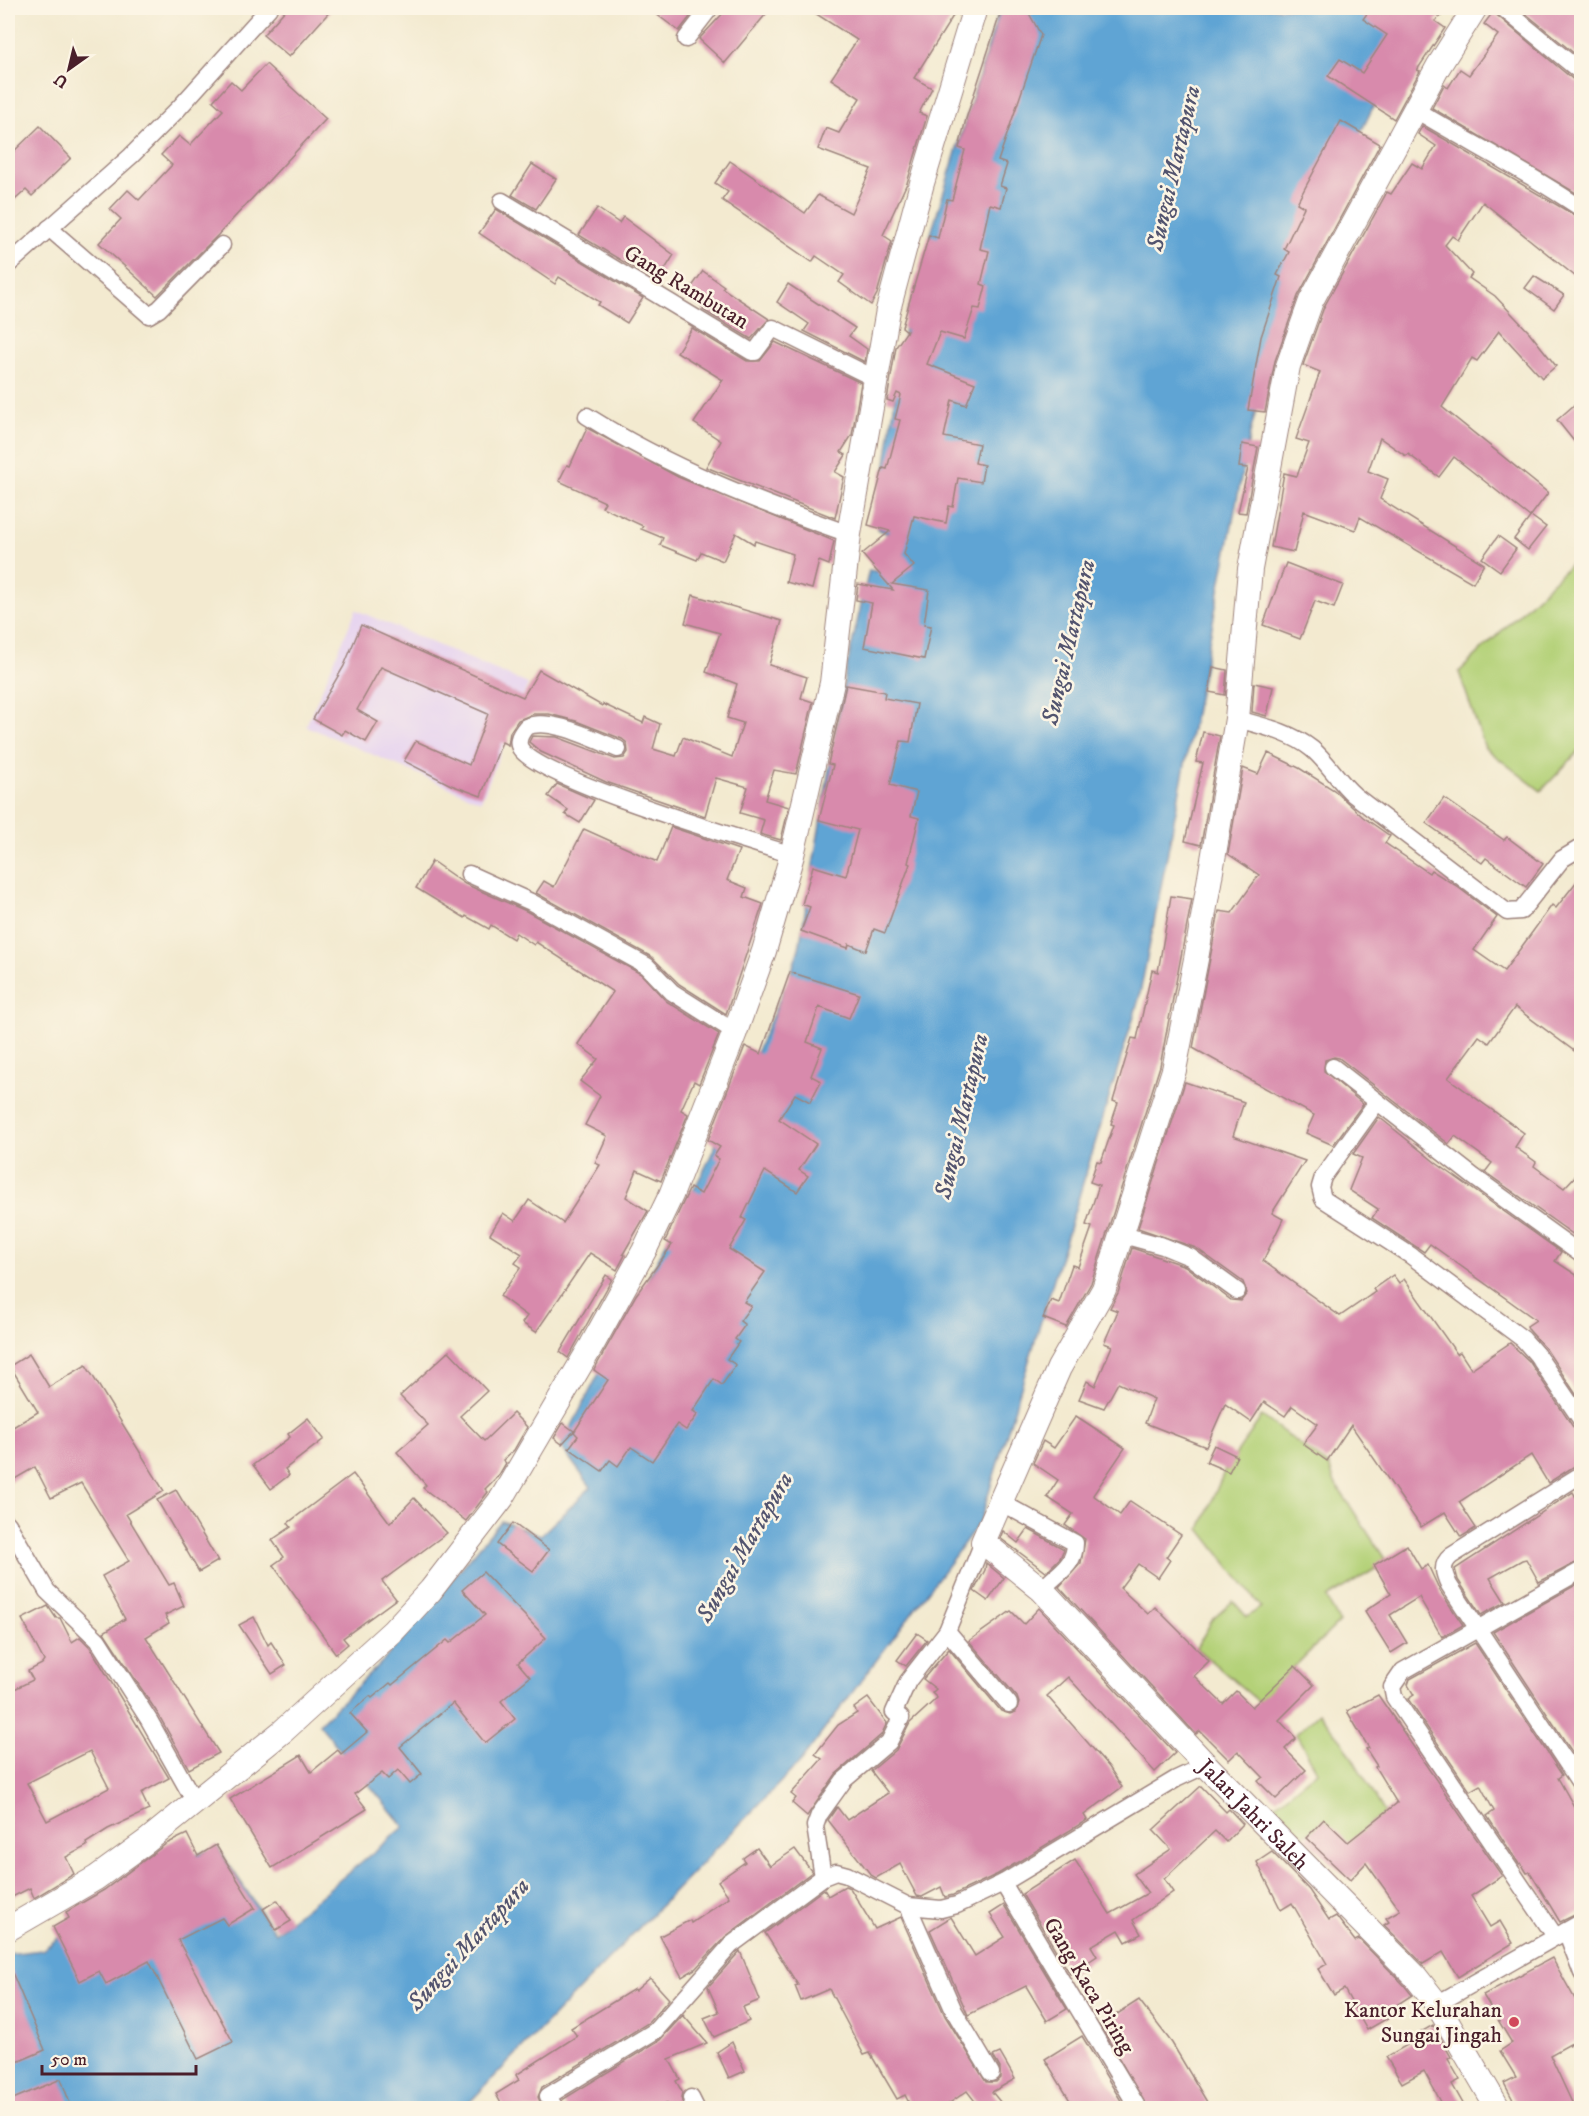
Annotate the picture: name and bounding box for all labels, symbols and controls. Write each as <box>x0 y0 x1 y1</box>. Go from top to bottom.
north arrow <box>39 39 99 99</box>
text: U <box>50 69 72 92</box>
water label: Sungai Martapura <box>1140 83 1208 255</box>
street label: Gang Rambutan <box>619 239 754 335</box>
water label: Sungai Martapura <box>1035 557 1103 729</box>
water label: Sungai Martapura <box>928 1031 996 1203</box>
water label: Sungai Martapura <box>689 1467 800 1629</box>
street label: Jalan Jahri Saleh <box>1191 1752 1315 1877</box>
water label: Sungai Martapura <box>400 1872 536 2018</box>
street label: Gang Kaca Piring <box>1037 1913 1140 2059</box>
place label: Kantor Kelurahan Sungai Jingah <box>1344 1997 1502 2049</box>
marker: Kantor Kelurahan Sungai Jingah <box>1507 2015 1521 2029</box>
scale bar <box>42 2038 196 2076</box>
text: 50 m <box>51 2049 87 2071</box>

